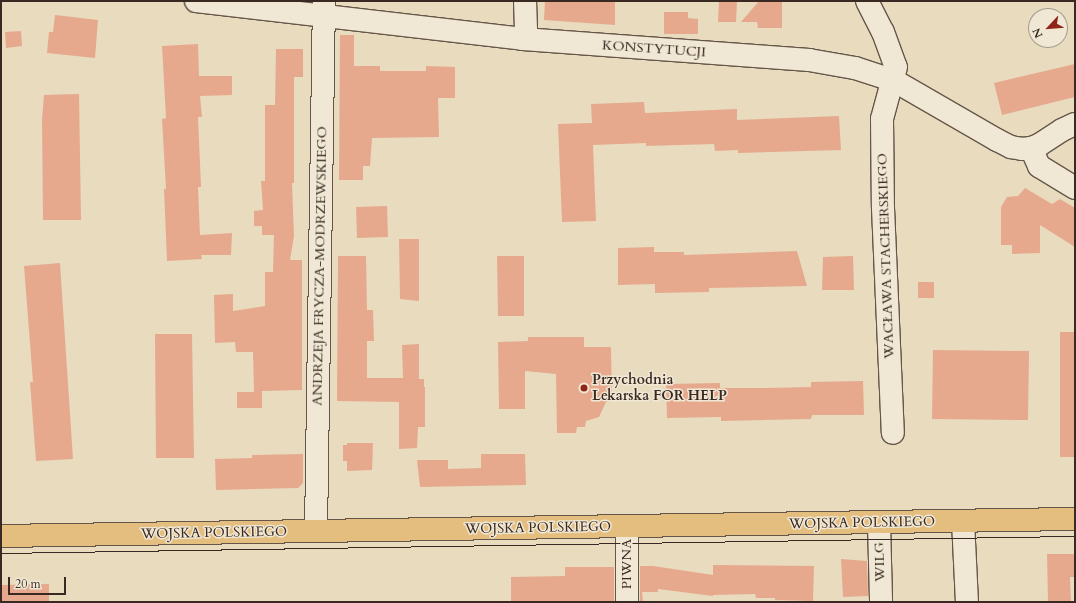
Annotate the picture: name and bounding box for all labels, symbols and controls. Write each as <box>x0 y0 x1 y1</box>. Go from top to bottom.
north arrow <box>1028 8 1068 48</box>
text: N <box>1029 25 1047 41</box>
street label: KONSTYTUCJI <box>601 37 707 61</box>
street label: ANDRZEJA FRYCZA-MODRZEWSKIEGO <box>309 126 331 406</box>
street label: WACŁAWA STACHERSKIEGO <box>874 153 898 359</box>
place label: Przychodnia Lekarska FOR HELP <box>592 372 727 404</box>
marker: Przychodnia Lekarska FOR HELP <box>579 383 589 393</box>
street label: WOJSKA POLSKIEGO <box>789 513 935 533</box>
street label: WOJSKA POLSKIEGO <box>465 518 611 538</box>
street label: WOJSKA POLSKIEGO <box>141 523 287 543</box>
street label: PIWNA <box>619 539 635 589</box>
street label: WILG <box>871 542 889 582</box>
scale bar <box>10 569 68 595</box>
text: 20 m <box>15 576 41 592</box>

